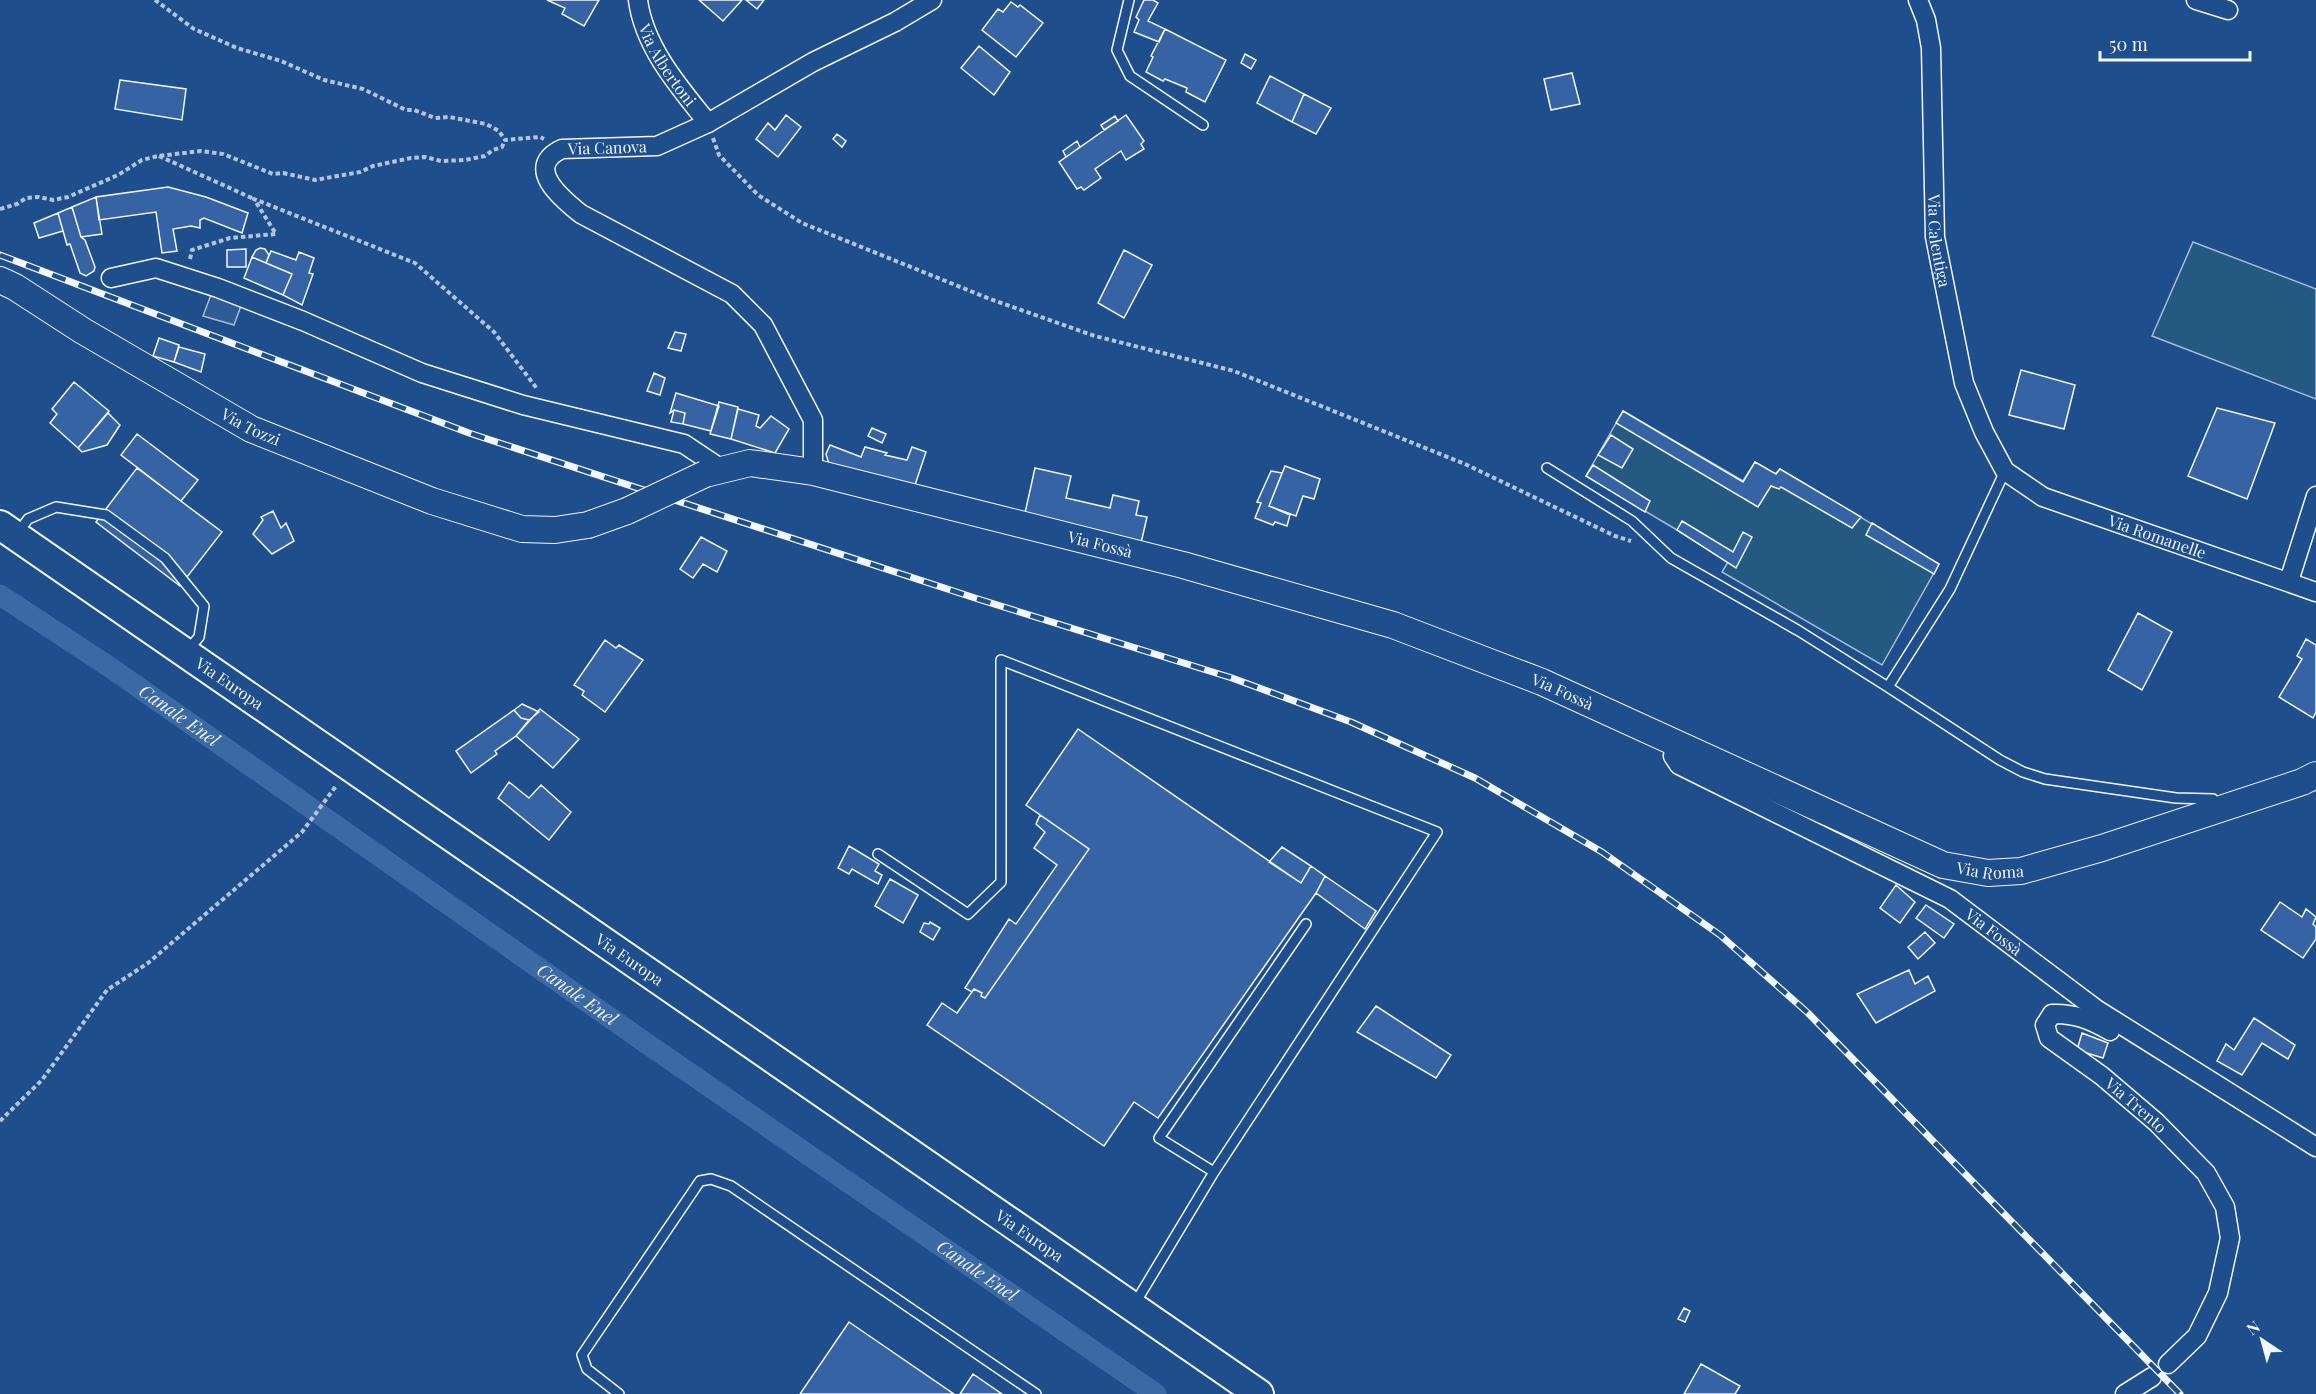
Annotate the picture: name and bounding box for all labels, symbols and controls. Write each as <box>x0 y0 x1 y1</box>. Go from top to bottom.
street label: Via Albertoni <box>634 20 701 110</box>
scale bar <box>2100 24 2250 62</box>
text: 50 m <box>2109 32 2148 56</box>
street label: Via Canova <box>567 135 647 159</box>
street label: Via Calentiga <box>1924 193 1956 289</box>
street label: Via Tozzi <box>217 402 284 450</box>
street label: Via Romanelle <box>2105 509 2209 563</box>
street label: Via Fossà <box>1065 525 1135 562</box>
street label: Via Europa <box>191 652 268 714</box>
street label: Via Fossà <box>1528 668 1597 714</box>
water label: Canale Enel <box>135 678 225 752</box>
street label: Via Roma <box>1954 856 2024 884</box>
street label: Via Fossà <box>1961 903 2027 960</box>
street label: Via Europa <box>591 928 668 990</box>
water label: Canale Enel <box>533 957 623 1031</box>
street label: Via Trento <box>2100 1072 2172 1137</box>
street label: Via Europa <box>991 1204 1068 1266</box>
water label: Canale Enel <box>933 1234 1023 1307</box>
north arrow <box>2232 1310 2292 1370</box>
text: N <box>2242 1315 2264 1339</box>

